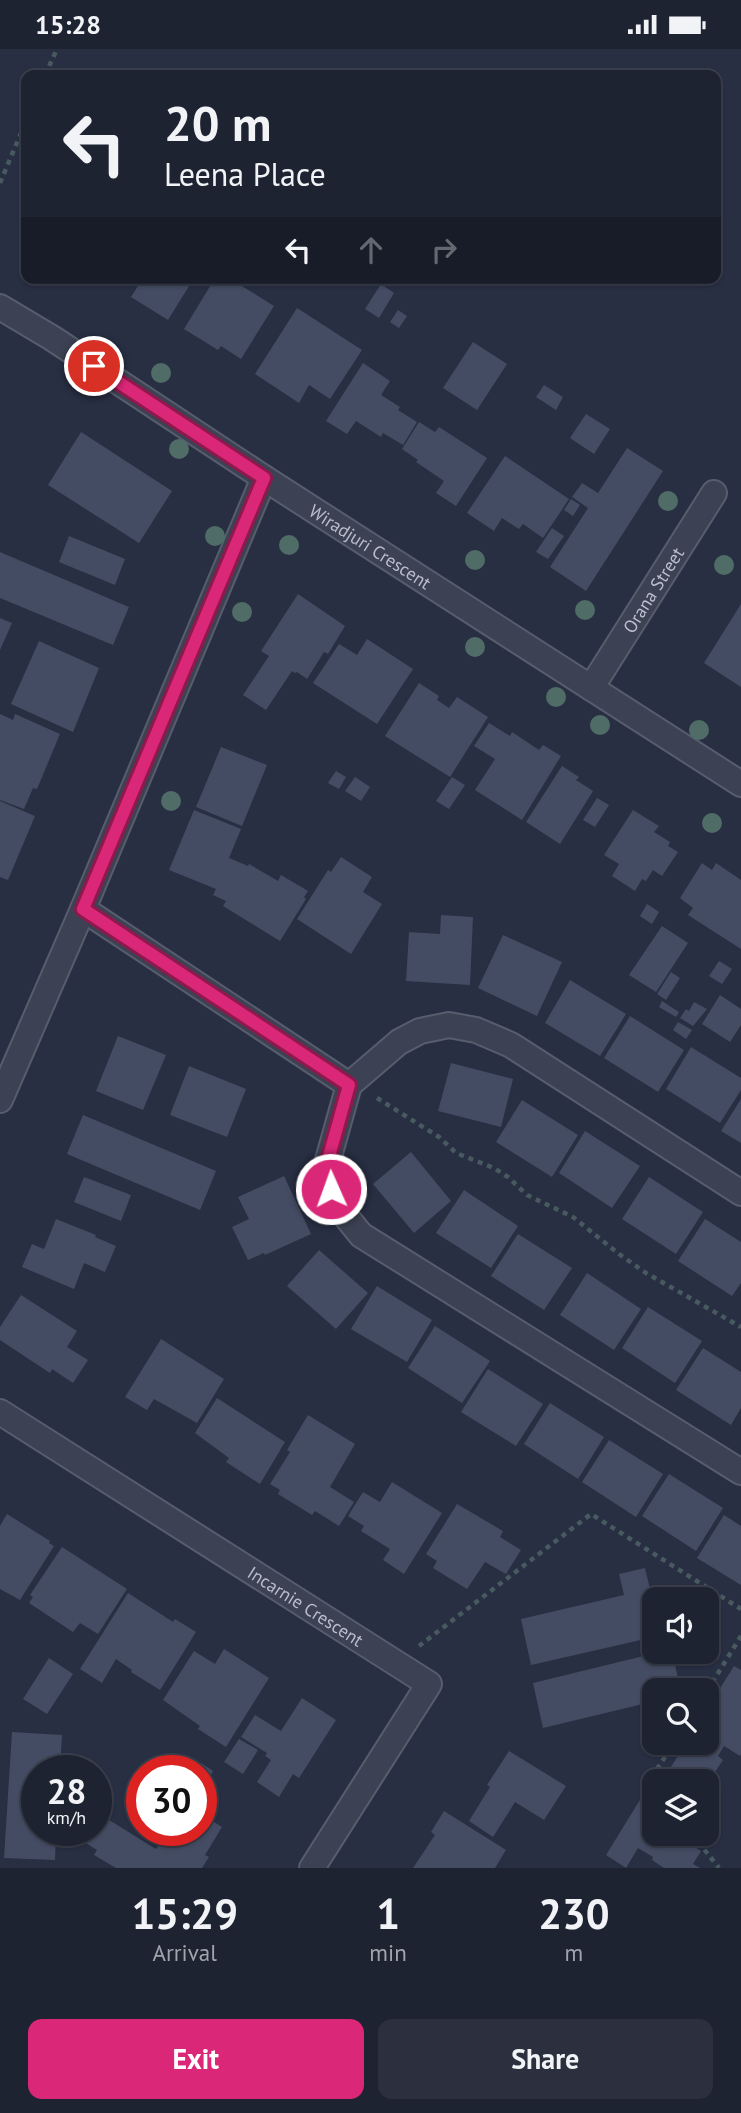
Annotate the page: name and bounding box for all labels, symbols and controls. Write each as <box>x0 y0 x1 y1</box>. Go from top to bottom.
text: 15:28 <box>35 8 101 41</box>
text: 20 m <box>164 91 271 155</box>
icon: left <box>49 98 140 189</box>
text: Leena Place <box>164 153 326 195</box>
icon: left <box>279 231 317 269</box>
icon: ahead <box>352 231 390 269</box>
icon: right <box>425 231 463 269</box>
pin <box>64 336 124 396</box>
icon: arrive <box>75 347 113 385</box>
street label: Wiradjuri Crescent <box>305 499 436 594</box>
street label: Orana Street <box>617 543 688 637</box>
position arrow <box>294 1152 368 1226</box>
street label: Incarnie Crescent <box>244 1561 368 1651</box>
map controls <box>642 1587 719 1846</box>
button: sound <box>642 1587 719 1664</box>
button: search <box>642 1678 719 1755</box>
speed limit sign: 30 <box>126 1755 217 1846</box>
text: 28 <box>47 1768 86 1814</box>
button: layers <box>642 1769 719 1846</box>
text: km/h <box>47 1806 86 1829</box>
text: 15:29 <box>131 1886 238 1941</box>
text: 1 <box>376 1886 400 1941</box>
text: 230 <box>538 1886 610 1941</box>
text: Arrival <box>152 1938 217 1967</box>
text: min <box>369 1938 407 1967</box>
text: m <box>565 1938 583 1967</box>
button: Exit <box>28 2019 364 2099</box>
button: Share <box>378 2019 713 2099</box>

